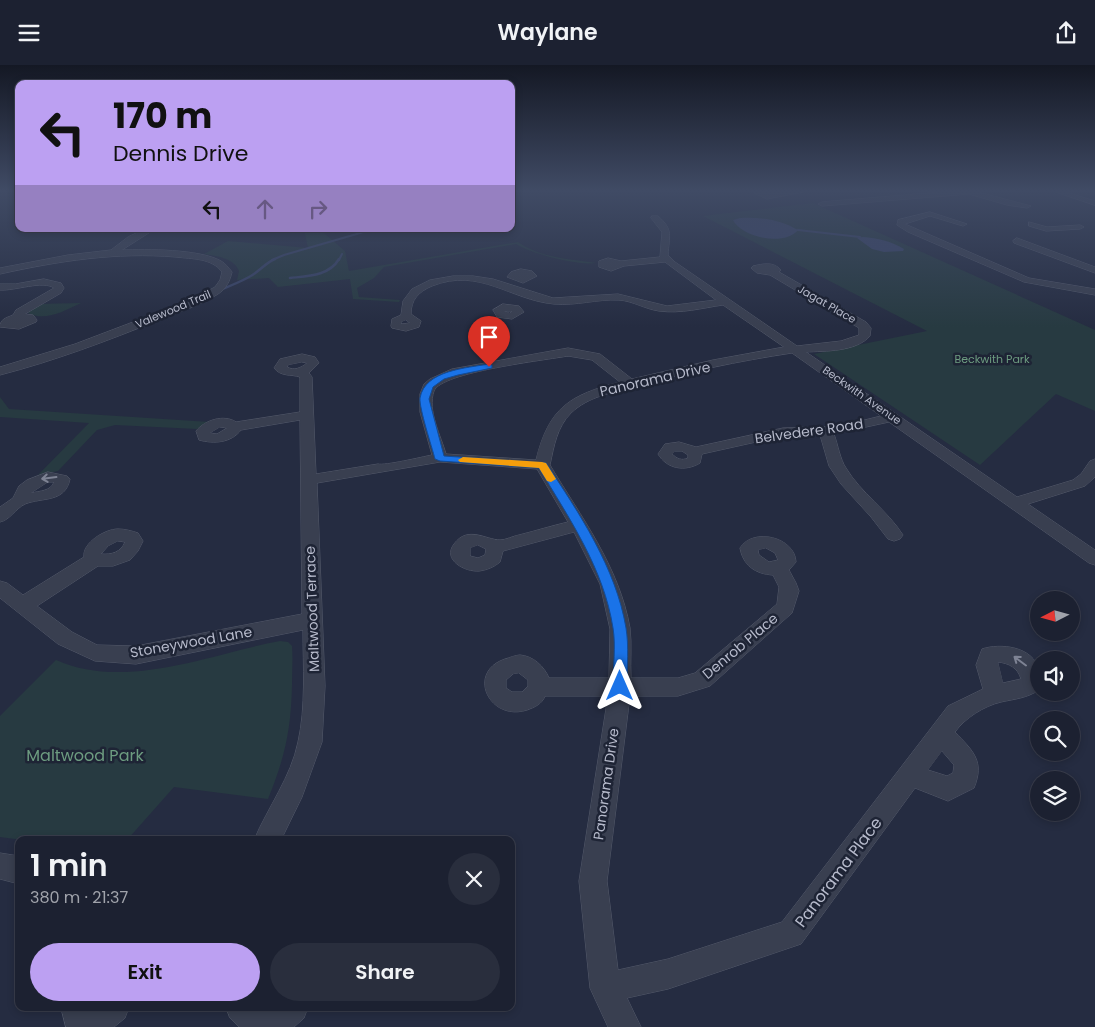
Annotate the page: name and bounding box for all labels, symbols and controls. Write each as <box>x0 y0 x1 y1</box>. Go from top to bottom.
text: Waylane <box>498 17 597 48</box>
icon: menu <box>15 19 43 47</box>
icon: share <box>1052 19 1080 47</box>
text: 170 m <box>113 91 212 140</box>
icon: left <box>30 100 95 165</box>
text: Dennis Drive <box>113 138 248 169</box>
icon: left <box>198 195 226 223</box>
icon: ahead <box>251 195 279 223</box>
icon: right <box>304 195 332 223</box>
street label: Jagat Place <box>795 281 859 327</box>
street label: Valewood Trail <box>133 286 213 332</box>
pin <box>468 316 510 367</box>
icon: arrive <box>475 323 503 351</box>
park label: Beckwith Park <box>954 351 1030 367</box>
street label: Panorama Drive <box>598 356 713 401</box>
street label: Beckwith Avenue <box>819 362 905 428</box>
street label: Belvedere Road <box>753 413 865 449</box>
one-way arrow <box>42 473 58 483</box>
street label: Maltwood Terrace <box>300 545 324 672</box>
north arrow <box>1030 591 1080 641</box>
map controls <box>1030 591 1080 821</box>
street label: Denrob Place <box>698 608 782 684</box>
street label: Stoneywood Lane <box>128 621 254 663</box>
button: sound <box>1030 651 1080 701</box>
one-way arrow <box>1013 656 1027 666</box>
position arrow <box>593 659 645 711</box>
button: search <box>1030 711 1080 761</box>
street label: Panorama Drive <box>588 726 624 841</box>
park label: Maltwood Park <box>26 744 144 767</box>
button: layers <box>1030 771 1080 821</box>
street label: Panorama Place <box>789 812 888 932</box>
text: 1 min <box>30 844 108 887</box>
button: close <box>448 853 500 905</box>
text: 380 m · 21:37 <box>30 886 128 909</box>
button: Exit <box>30 943 260 1001</box>
button: Share <box>270 943 500 1001</box>

